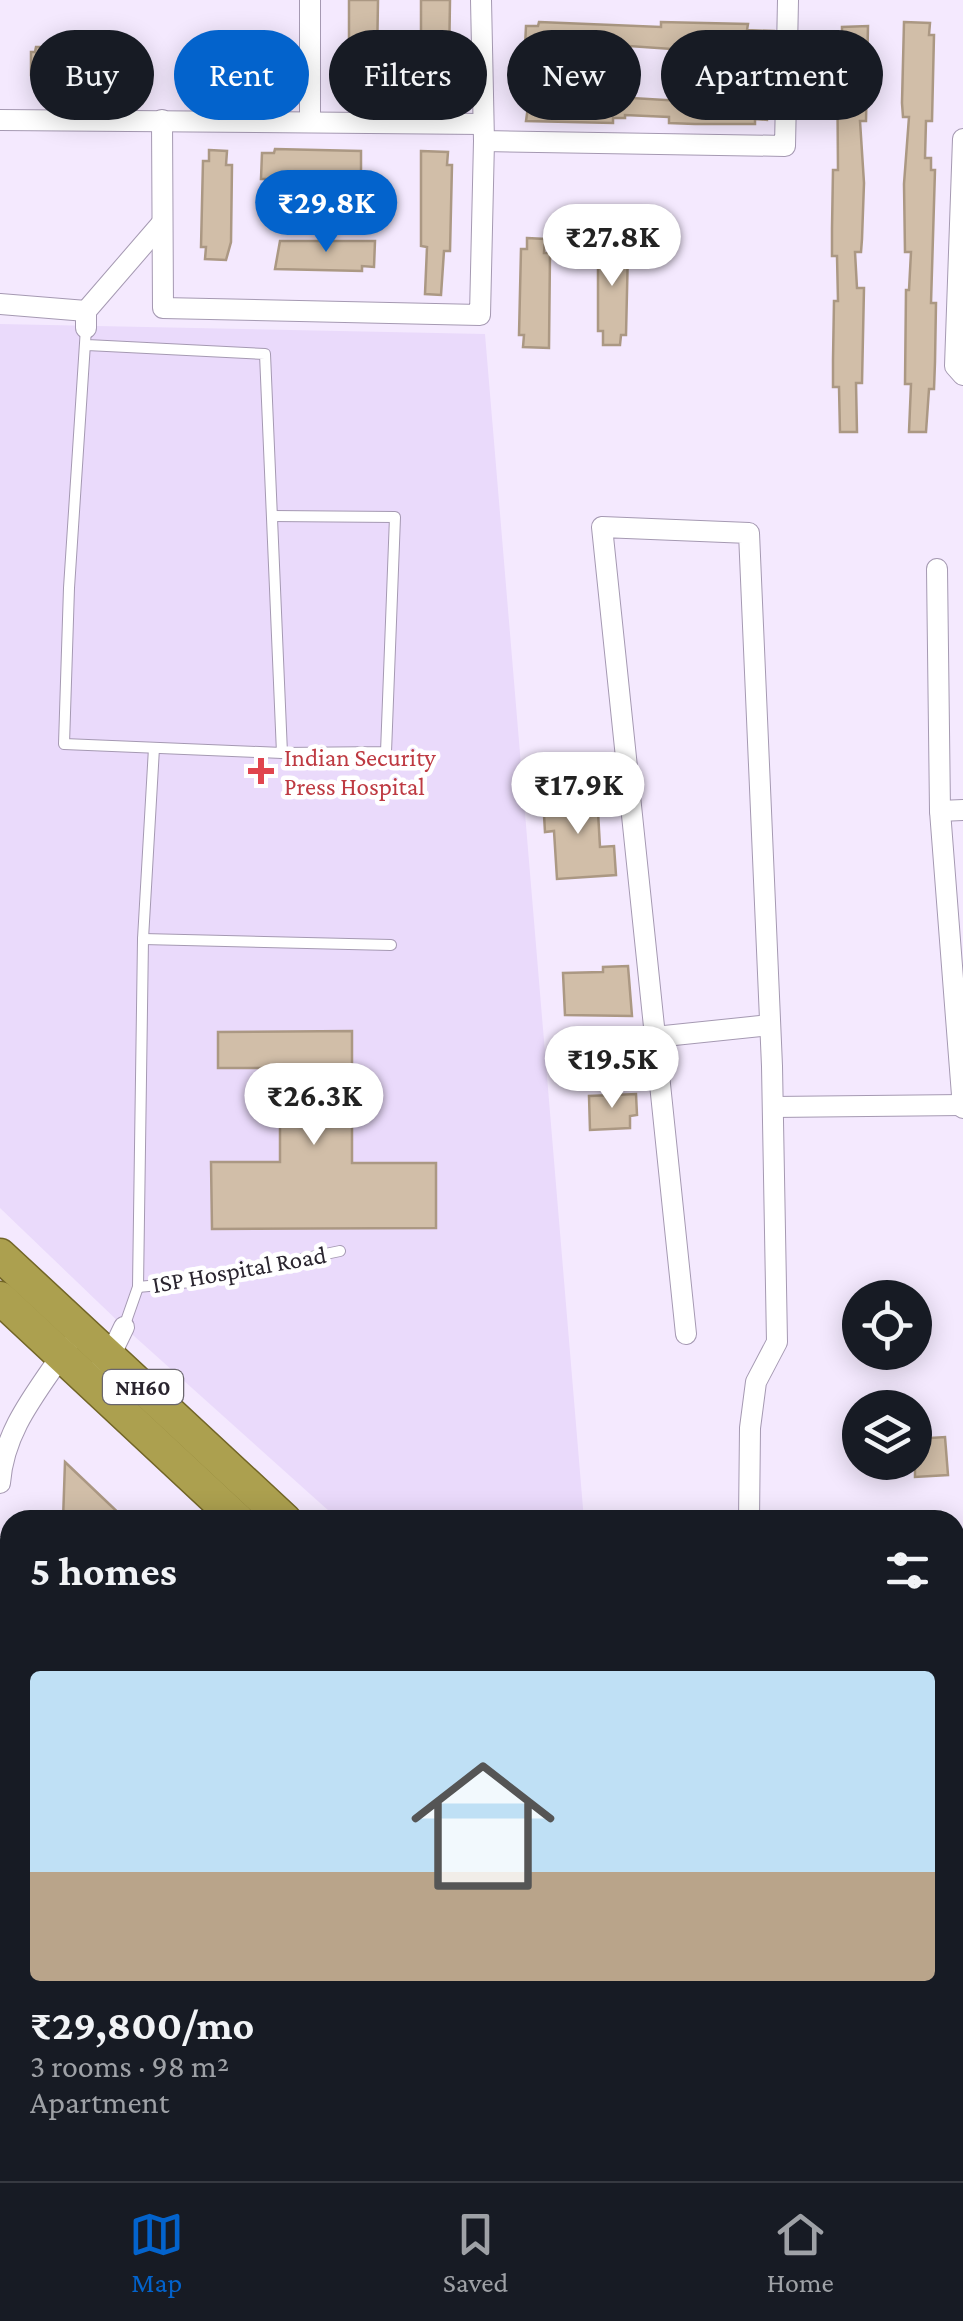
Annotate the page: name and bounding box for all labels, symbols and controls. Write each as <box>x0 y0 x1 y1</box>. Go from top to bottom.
chip: Buy <box>30 30 154 120</box>
chip: Rent <box>174 30 309 120</box>
chip: Filters <box>329 30 487 120</box>
chip: New <box>507 30 641 120</box>
chip: Apartment <box>661 30 883 120</box>
pin: ₹29.8K <box>245 170 407 255</box>
text: ₹29.8K <box>277 184 375 220</box>
pin: ₹27.8K <box>531 204 693 289</box>
text: ₹27.8K <box>565 218 659 254</box>
place label: Indian Security Press Hospital <box>284 744 436 801</box>
pin: ₹17.9K <box>497 752 659 837</box>
marker: Indian Security Press Hospital <box>248 758 274 784</box>
text: ₹17.9K <box>533 766 623 802</box>
pin: ₹19.5K <box>531 1026 693 1111</box>
text: ₹19.5K <box>567 1040 657 1076</box>
pin: ₹26.3K <box>233 1063 395 1148</box>
text: ₹26.3K <box>266 1077 362 1113</box>
street label: ISP Hospital Road <box>150 1241 328 1299</box>
map controls <box>842 1280 932 1480</box>
button: locate <box>842 1280 932 1370</box>
road number: NH60 <box>103 1370 183 1404</box>
button: layers <box>842 1390 932 1480</box>
icon: filters <box>880 1543 935 1598</box>
text: 5 homes <box>30 1547 177 1594</box>
icon: home <box>393 1736 573 1916</box>
text: ₹29,800/mo <box>30 2001 254 2048</box>
text: 3 rooms · 98 m² <box>30 2048 229 2084</box>
text: Apartment <box>30 2084 169 2120</box>
tab: Map <box>129 2207 184 2298</box>
tab: Saved <box>443 2207 508 2298</box>
tab: Home <box>767 2207 834 2298</box>

